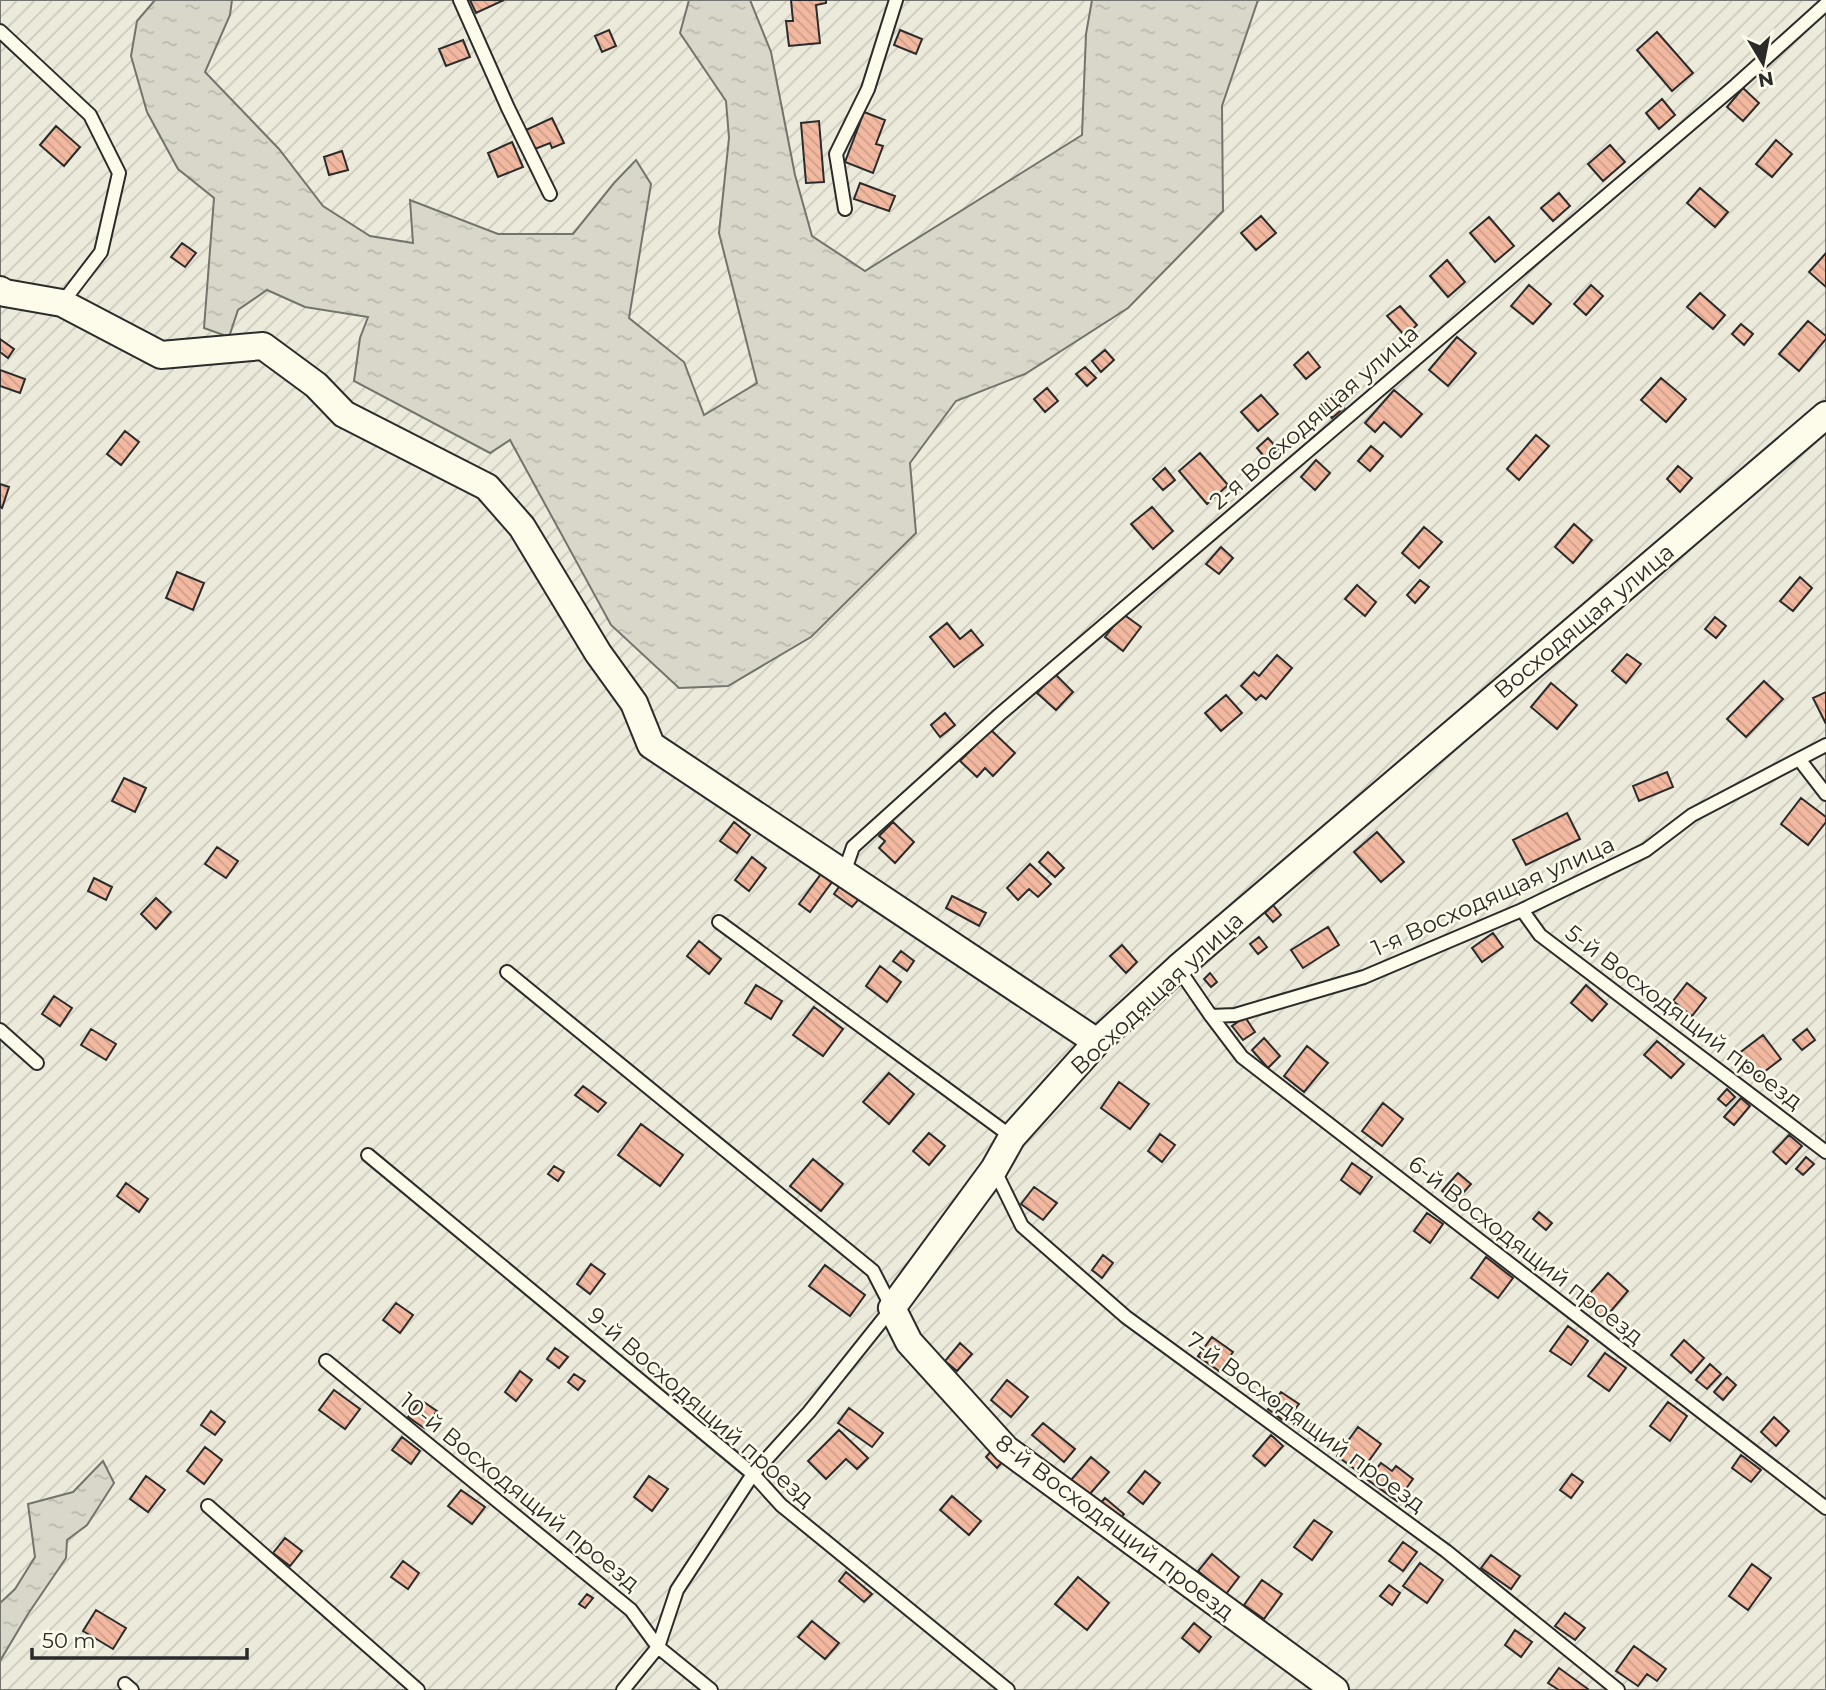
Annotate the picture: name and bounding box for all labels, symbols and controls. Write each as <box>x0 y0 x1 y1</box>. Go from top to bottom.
north arrow <box>1728 28 1798 98</box>
text: N <box>1756 67 1775 92</box>
street label: 2-я Восходящая улица <box>1204 319 1424 515</box>
street label: Восходящая улица <box>1488 538 1680 704</box>
street label: 1-я Восходящая улица <box>1367 830 1619 962</box>
street label: Восходящая улица <box>1065 906 1249 1080</box>
street label: 5-й Восходящий проезд <box>1560 919 1808 1115</box>
street label: 6-й Восходящий проезд <box>1403 1149 1649 1351</box>
street label: 9-й Восходящий проезд <box>582 1301 820 1513</box>
street label: 7-й Восходящий проезд <box>1181 1326 1431 1518</box>
street label: 10-й Восходящий проезд <box>394 1387 646 1597</box>
street label: 8-й Восходящий проезд <box>990 1428 1240 1626</box>
scale bar <box>32 1616 247 1660</box>
text: 50 m <box>42 1628 96 1653</box>

